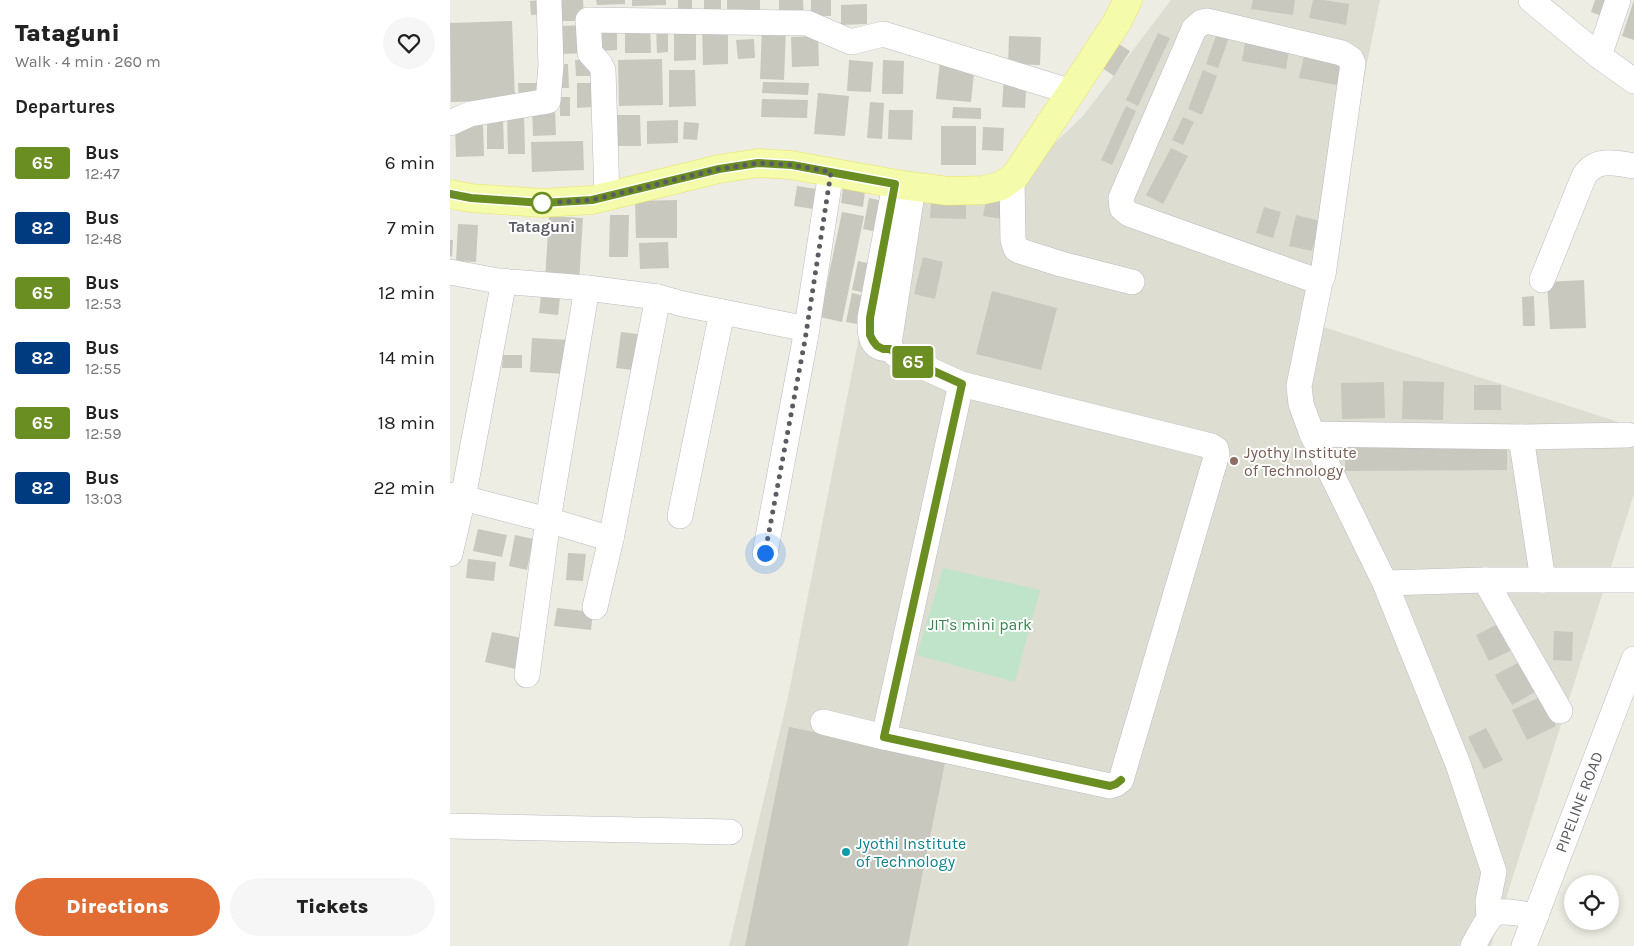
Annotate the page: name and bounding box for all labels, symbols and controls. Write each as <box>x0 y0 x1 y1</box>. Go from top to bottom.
button: heart <box>383 17 435 69</box>
text: Tataguni <box>15 19 120 47</box>
text: Walk · 4 min · 260 m <box>15 52 161 71</box>
text: Departures <box>15 96 115 118</box>
text: Bus <box>85 142 119 164</box>
text: 65 <box>32 152 53 174</box>
text: 6 min <box>385 152 435 174</box>
text: 12:47 <box>85 164 120 183</box>
marker: Tataguni <box>531 192 553 214</box>
text: Bus <box>85 207 119 229</box>
text: 82 <box>31 217 54 239</box>
text: 7 min <box>387 217 435 239</box>
place label: Tataguni <box>509 217 575 236</box>
text: 12:48 <box>85 229 122 248</box>
text: Bus <box>85 272 119 294</box>
text: 65 <box>32 282 53 304</box>
text: 12 min <box>378 282 435 304</box>
text: 12:53 <box>85 294 122 313</box>
text: Bus <box>85 337 119 359</box>
line badge: 65 <box>890 346 936 378</box>
text: 82 <box>31 347 54 369</box>
text: 14 min <box>379 347 435 369</box>
text: 65 <box>902 351 924 373</box>
text: 12:55 <box>85 359 121 378</box>
text: Bus <box>85 402 119 424</box>
text: 65 <box>32 412 53 434</box>
text: 18 min <box>378 412 435 434</box>
text: 12:59 <box>85 424 122 443</box>
place label: Jyothy Institute of Technology <box>1244 443 1357 480</box>
marker: Jyothy Institute of Technology <box>1228 455 1240 467</box>
text: Bus <box>85 467 119 489</box>
text: 82 <box>31 477 54 499</box>
text: 22 min <box>374 477 435 499</box>
text: 13:03 <box>85 489 122 508</box>
your location <box>753 541 778 566</box>
park label: JIT's mini park <box>928 615 1032 634</box>
street label: PIPELINE ROAD <box>1551 749 1607 855</box>
place label: Jyothi Institute of Technology <box>856 834 966 871</box>
marker: Jyothi Institute of Technology <box>840 846 852 858</box>
map controls <box>1564 875 1619 930</box>
button: locate <box>1564 875 1619 930</box>
button: Directions <box>15 878 220 936</box>
button: Tickets <box>230 878 435 936</box>

